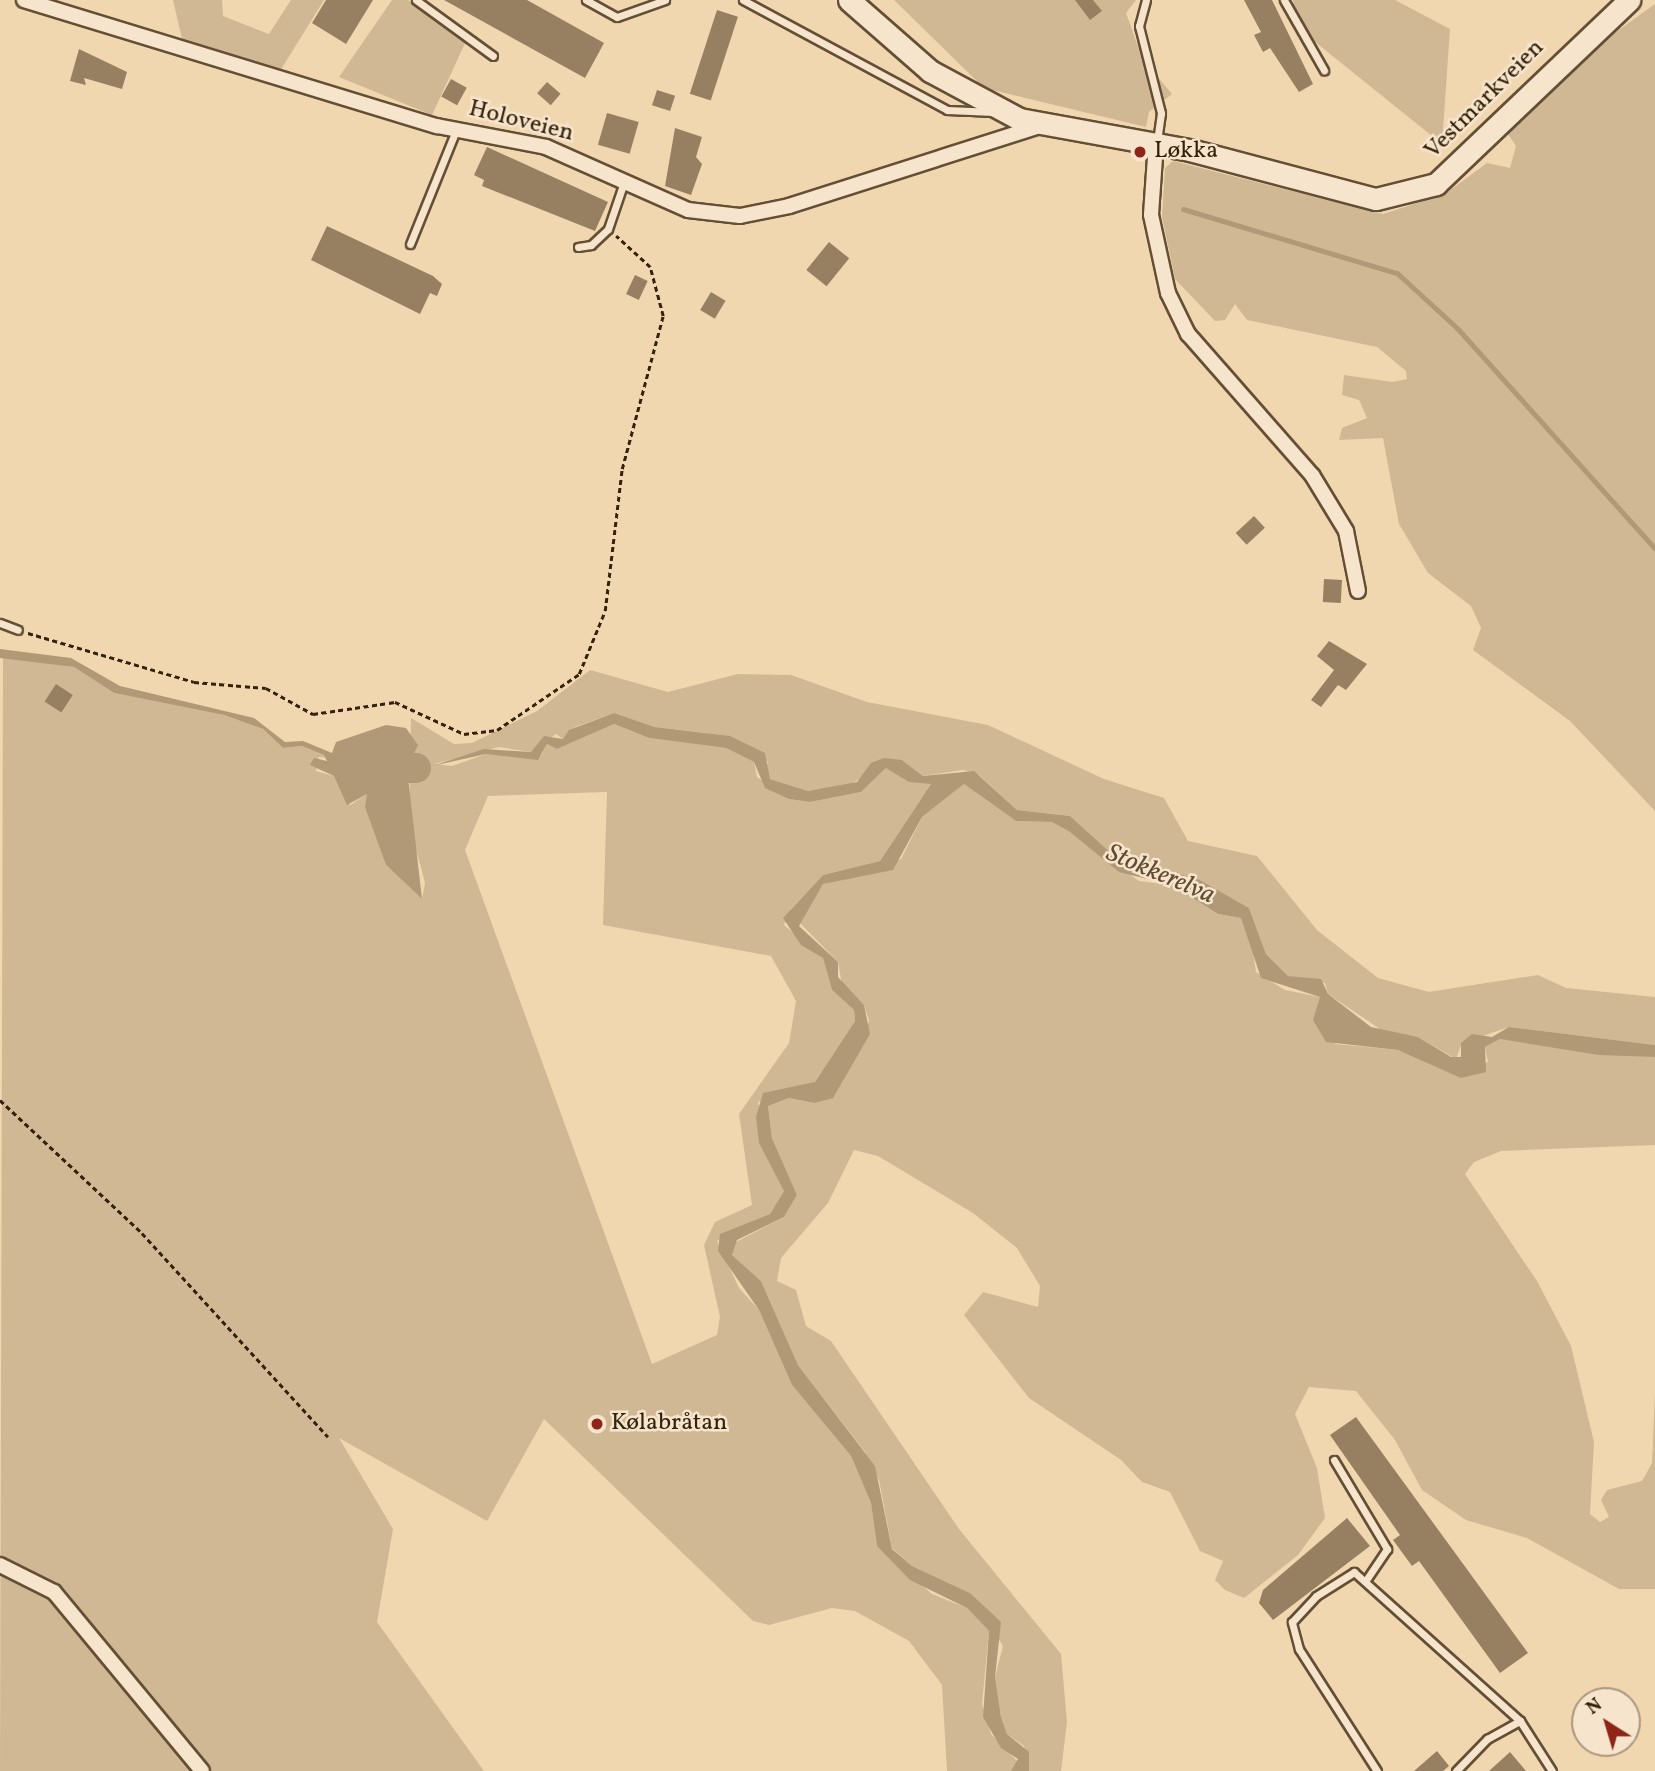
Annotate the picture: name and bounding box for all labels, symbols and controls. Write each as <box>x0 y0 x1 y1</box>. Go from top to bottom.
street label: Vestmarkveien <box>1419 34 1551 166</box>
street label: Holoveien <box>466 95 576 149</box>
place label: Løkka <box>1154 138 1218 166</box>
marker: Løkka <box>1132 144 1148 160</box>
water label: Stokkerelva <box>1101 838 1219 912</box>
place label: Kølabråtan <box>611 1410 727 1438</box>
marker: Kølabråtan <box>589 1416 605 1432</box>
north arrow <box>1571 1687 1641 1757</box>
text: N <box>1581 1692 1608 1721</box>

